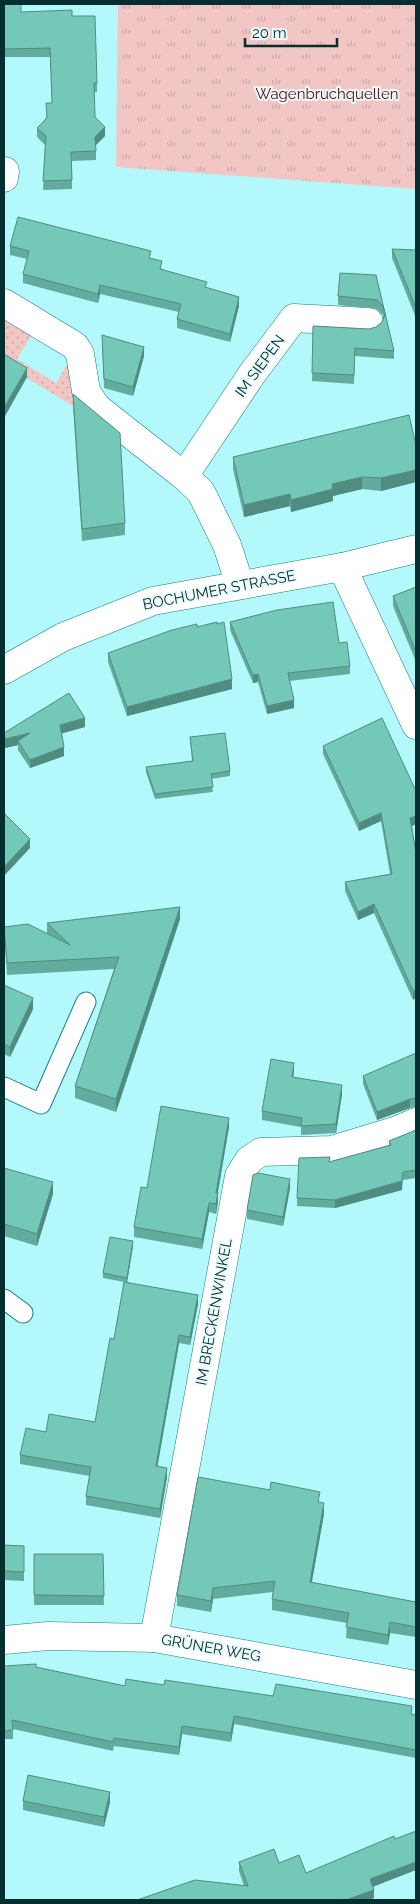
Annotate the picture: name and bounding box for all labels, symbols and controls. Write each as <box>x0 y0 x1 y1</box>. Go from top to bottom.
scale bar <box>245 15 338 47</box>
text: 20 m <box>252 24 287 42</box>
park label: Wagenbruchquellen <box>256 85 398 103</box>
street label: IM SIEPEN <box>231 331 289 401</box>
street label: BOCHUMER STRASSE <box>141 566 297 614</box>
street label: IM BRECKENWINKEL <box>192 1237 236 1387</box>
street label: GRÜNER WEG <box>160 1629 262 1666</box>

